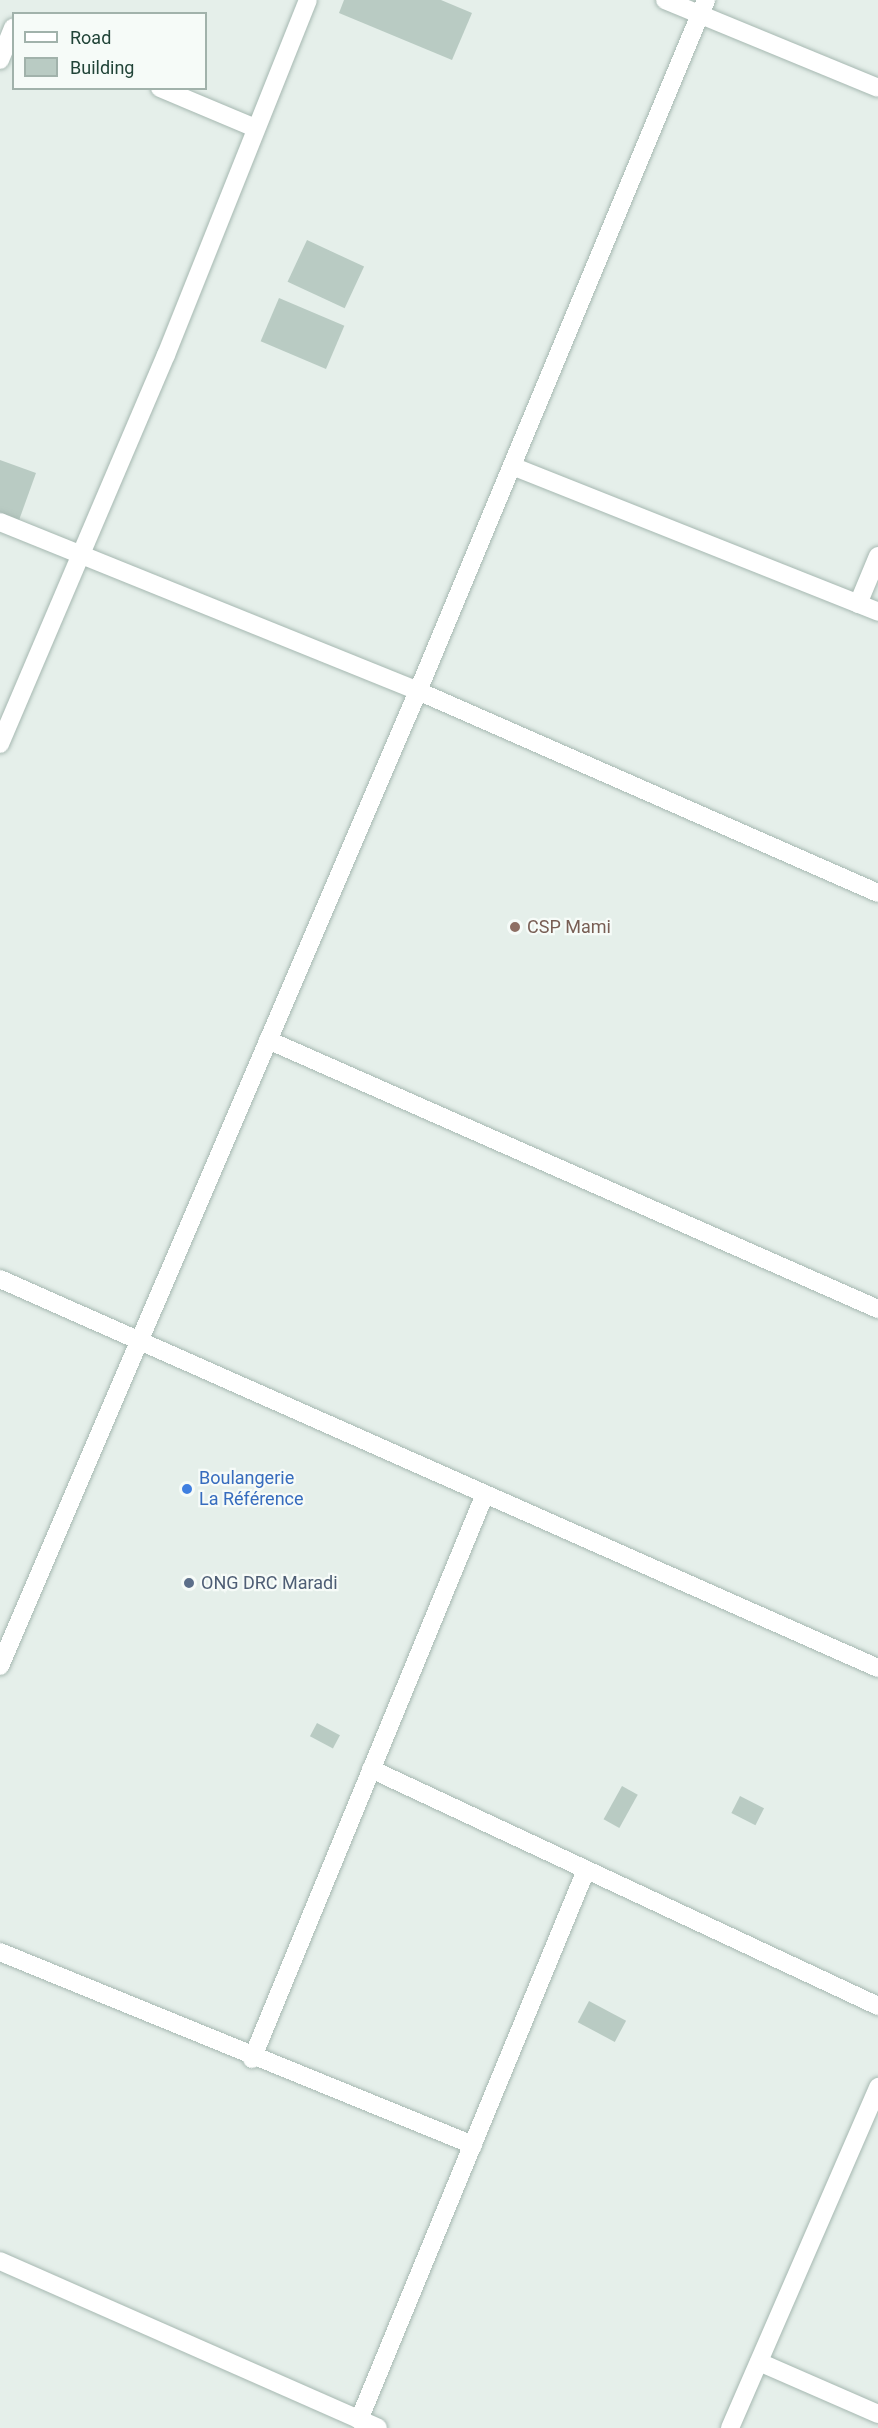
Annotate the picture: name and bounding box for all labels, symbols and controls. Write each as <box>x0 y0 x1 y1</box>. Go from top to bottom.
legend <box>12 12 207 90</box>
text: Road <box>70 27 111 48</box>
text: Building <box>70 57 134 78</box>
place label: CSP Mami <box>527 916 611 938</box>
marker: CSP Mami <box>508 920 522 934</box>
place label: Boulangerie La Référence <box>199 1468 304 1510</box>
marker: Boulangerie La Référence <box>180 1482 194 1496</box>
place label: ONG DRC Maradi <box>201 1572 338 1594</box>
marker: ONG DRC Maradi <box>182 1576 196 1590</box>

